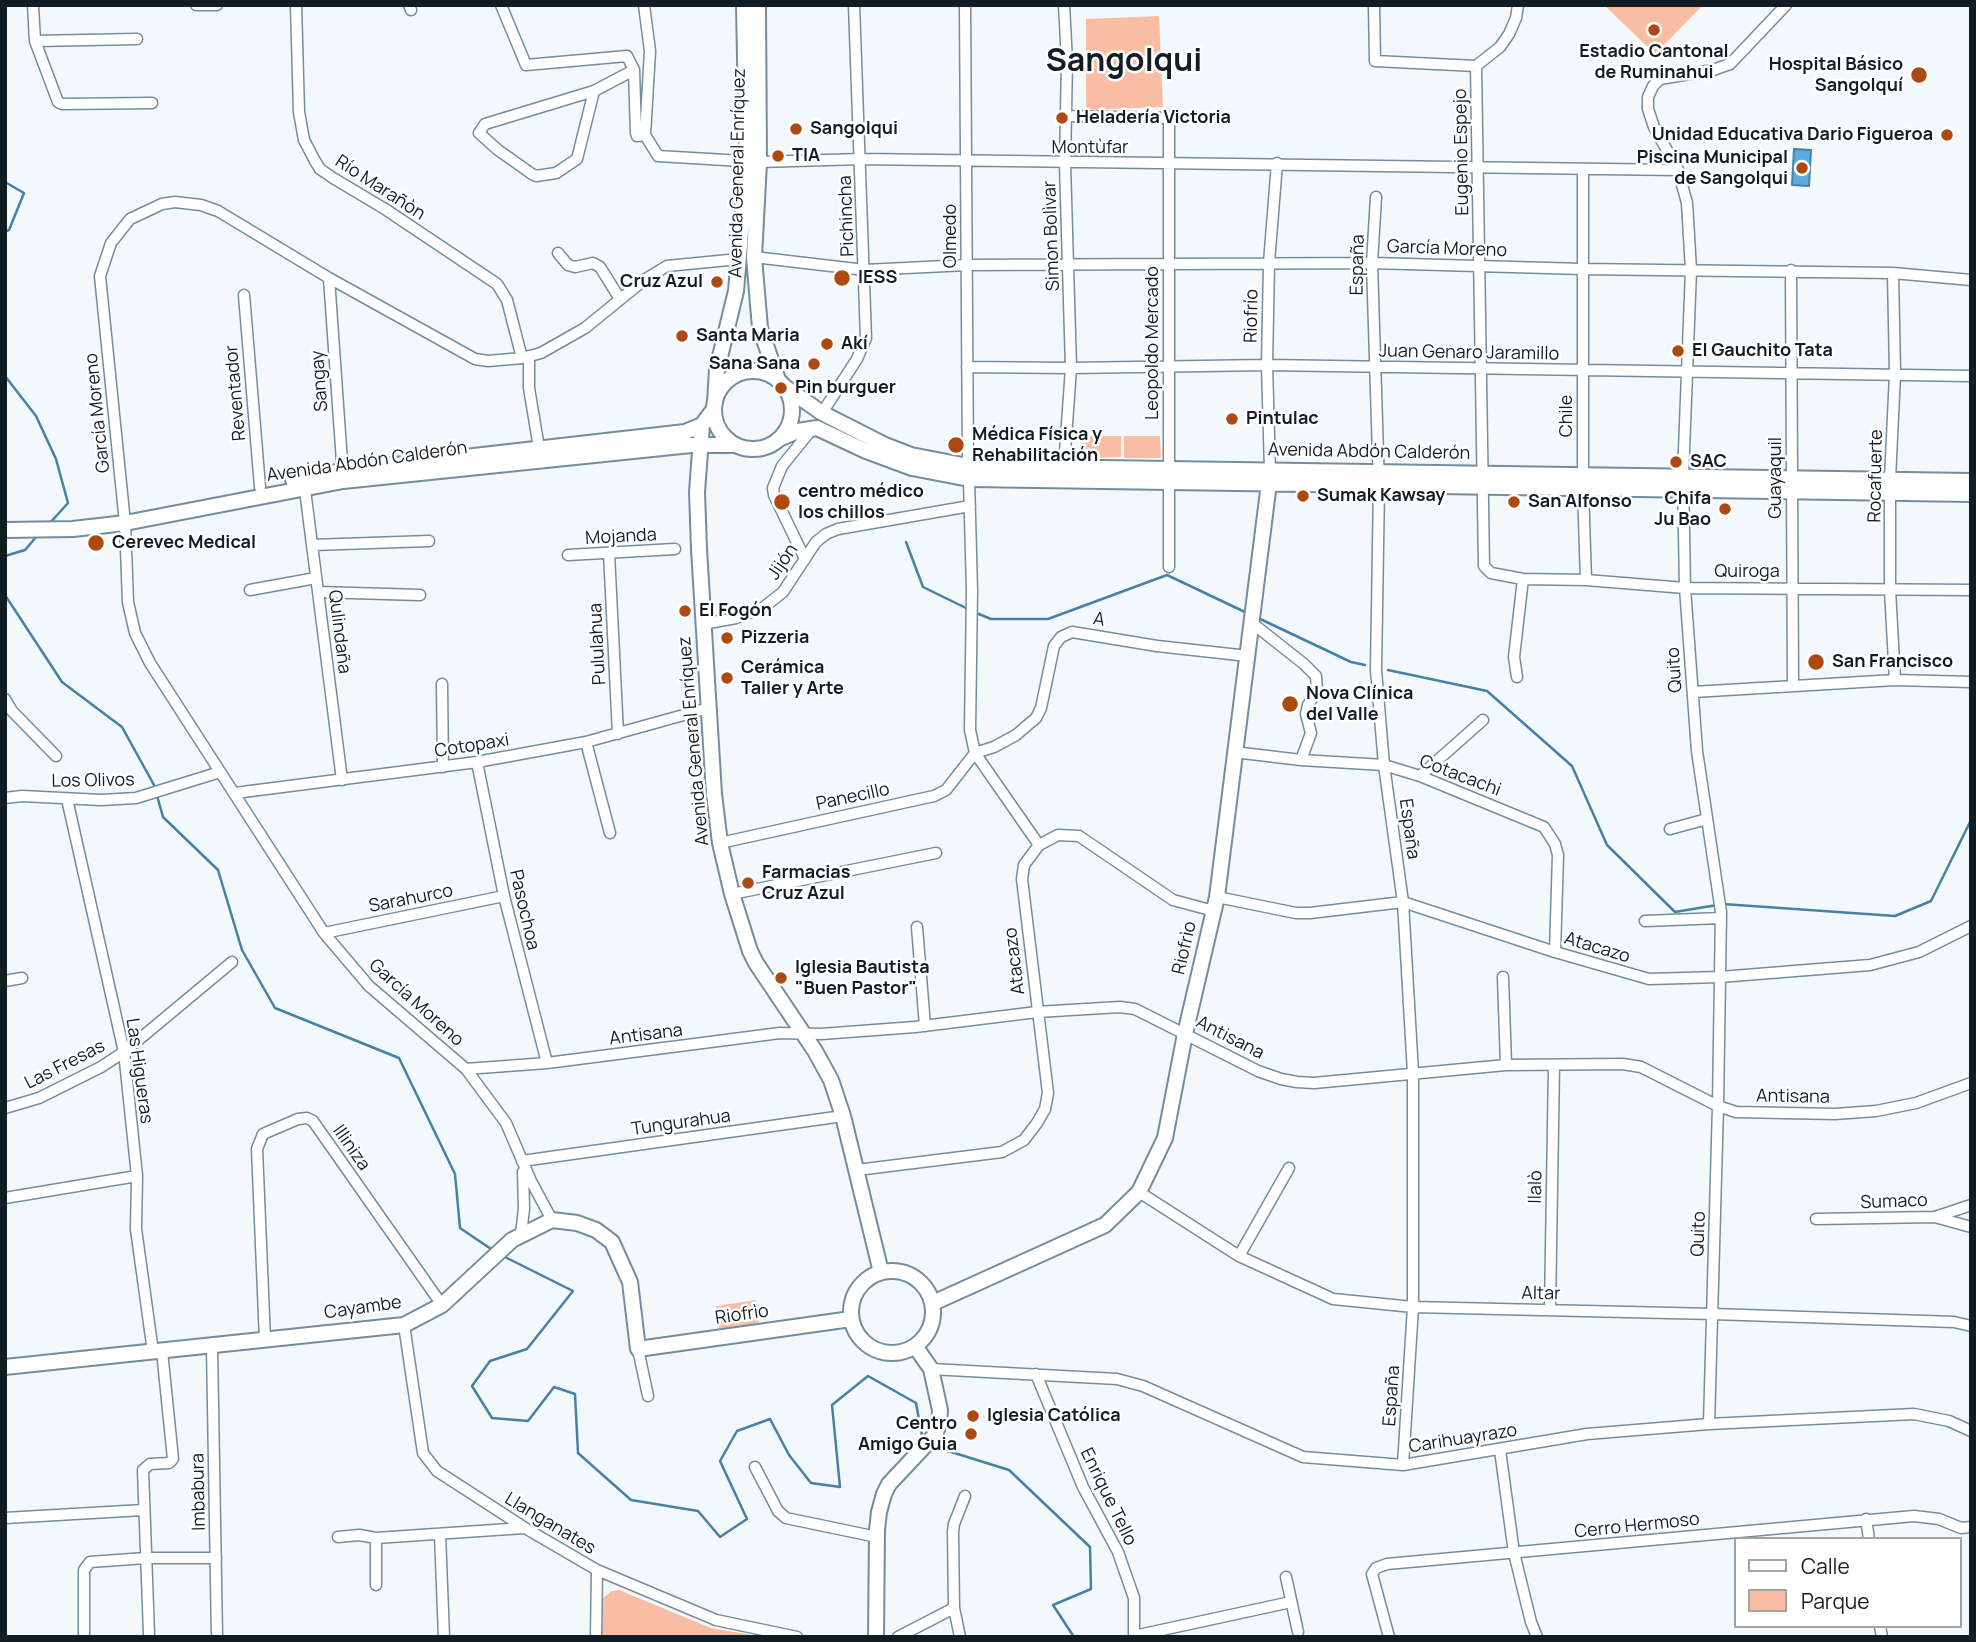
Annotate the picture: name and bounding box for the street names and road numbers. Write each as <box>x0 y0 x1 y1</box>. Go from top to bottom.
street label: Avenida General Enríquez <box>725 68 751 278</box>
street label: Eugenio Espejo <box>1450 88 1474 216</box>
street label: Montùfar <box>1052 137 1128 159</box>
street label: Río Marañòn <box>331 151 429 225</box>
street label: Pichincha <box>835 175 859 257</box>
street label: Simon Bolìvar <box>1039 180 1065 292</box>
street label: Olmedo <box>940 204 962 268</box>
street label: España <box>1347 234 1369 296</box>
street label: García Moreno <box>1387 236 1507 262</box>
street label: Leopoldo Mercado <box>1142 266 1164 420</box>
street label: Riofrío <box>1241 289 1263 343</box>
street label: Juan Genaro Jaramillo <box>1379 341 1559 365</box>
street label: Reventador <box>221 344 251 442</box>
street label: Sangay <box>307 350 333 412</box>
street label: García Moreno <box>81 352 115 474</box>
street label: Chile <box>1556 395 1578 437</box>
street label: Rocafuerte <box>1864 429 1888 523</box>
street label: Avenida Abdón Calderón <box>265 437 469 487</box>
street label: Guayaquil <box>1765 437 1787 519</box>
street label: Avenida Abdón Calderón <box>1268 439 1470 465</box>
street label: Mojanda <box>585 524 657 550</box>
street label: Jijón <box>763 540 803 584</box>
street label: Quiroga <box>1714 561 1780 583</box>
street label: Qulindaña <box>323 589 355 675</box>
street label: Pululahua <box>585 602 611 686</box>
street label: A <box>1092 608 1106 632</box>
street label: Avenida General Enríquez <box>674 635 714 847</box>
street label: Quito <box>1663 647 1687 693</box>
street label: Cotopaxi <box>433 729 511 763</box>
street label: Cotacachi <box>1416 751 1504 801</box>
street label: Los Olivos <box>51 769 135 793</box>
street label: Panecillo <box>814 779 892 815</box>
street label: España <box>1394 797 1424 861</box>
street label: Pasochoa <box>504 868 544 952</box>
street label: Sarahurco <box>367 880 455 918</box>
street label: Riofrìo <box>1168 919 1202 977</box>
street label: Atacazo <box>1000 926 1030 996</box>
street label: Atacazo <box>1562 928 1632 968</box>
street label: García Moreno <box>364 955 468 1051</box>
street label: Antisana <box>1192 1012 1268 1064</box>
street label: Las Higueras <box>121 1017 157 1125</box>
street label: Antisana <box>608 1020 684 1050</box>
street label: Las Fresas <box>21 1036 109 1094</box>
street label: Antisana <box>1756 1086 1830 1108</box>
street label: Tungurahua <box>630 1105 732 1141</box>
street label: Illiniza <box>328 1121 374 1175</box>
street label: Ilalò <box>1525 1170 1547 1204</box>
street label: Sumaco <box>1860 1190 1928 1214</box>
street label: Quito <box>1687 1211 1711 1257</box>
street label: Altar <box>1521 1283 1561 1305</box>
street label: Cayambe <box>323 1292 403 1324</box>
street label: Riofrìo <box>714 1301 770 1329</box>
street label: España <box>1379 1365 1405 1427</box>
street label: Carihuayrazo <box>1407 1420 1519 1458</box>
street label: Enrique Tello <box>1075 1445 1141 1549</box>
street label: Imbabura <box>188 1453 210 1531</box>
street label: Llanganates <box>501 1488 599 1560</box>
street label: Cerro Hermoso <box>1573 1509 1701 1543</box>

